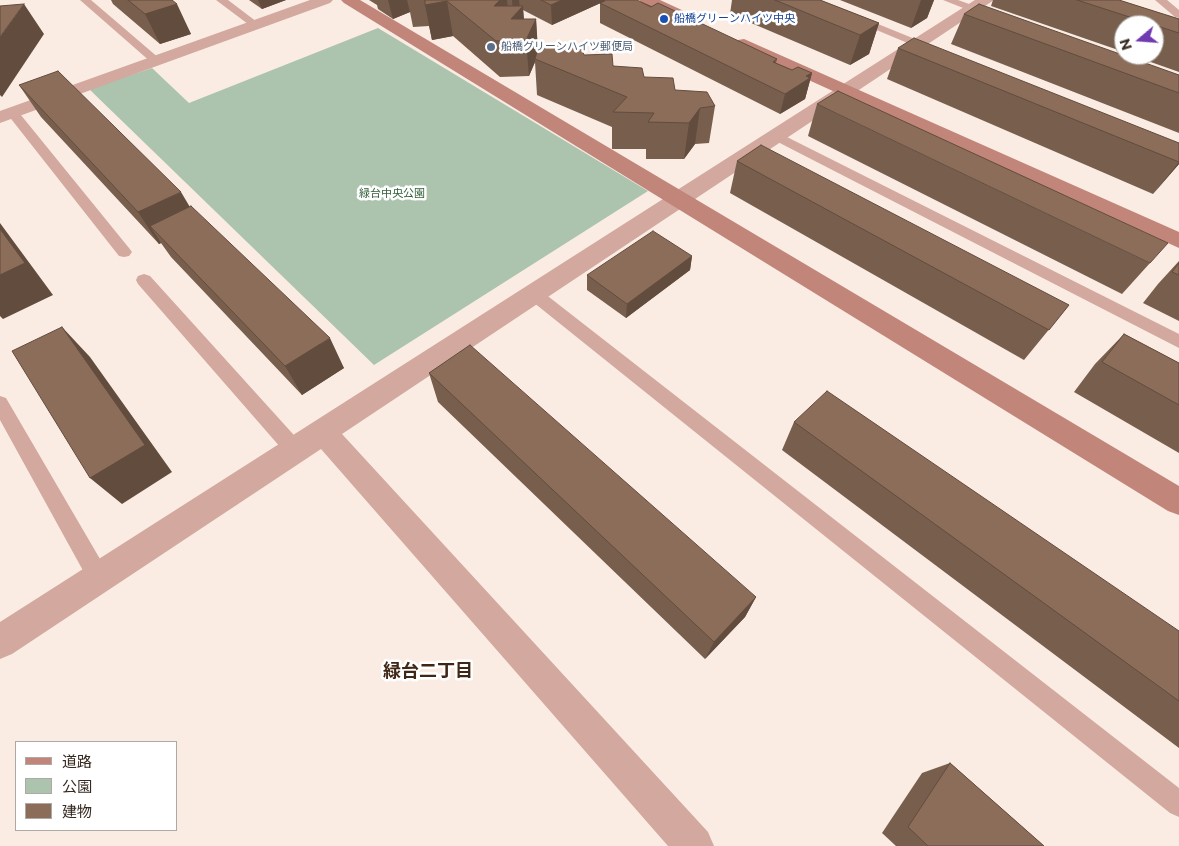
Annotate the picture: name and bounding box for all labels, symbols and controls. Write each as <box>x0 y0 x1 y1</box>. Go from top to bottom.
place label: 船橋グリーンハイツ中央 <box>674 12 795 26</box>
marker: 船橋グリーンハイツ中央 <box>658 13 670 25</box>
north arrow <box>1114 15 1164 65</box>
text: N <box>1115 36 1136 52</box>
place label: 船橋グリーンハイツ郵便局 <box>501 40 633 54</box>
marker: 船橋グリーンハイツ郵便局 <box>485 41 497 53</box>
park label: 緑台中央公園 <box>359 187 425 201</box>
district label: 緑台二丁目 <box>383 661 473 683</box>
legend <box>15 741 178 831</box>
text: 道路 <box>62 752 92 771</box>
text: 公園 <box>62 777 92 796</box>
text: 建物 <box>62 802 92 821</box>

